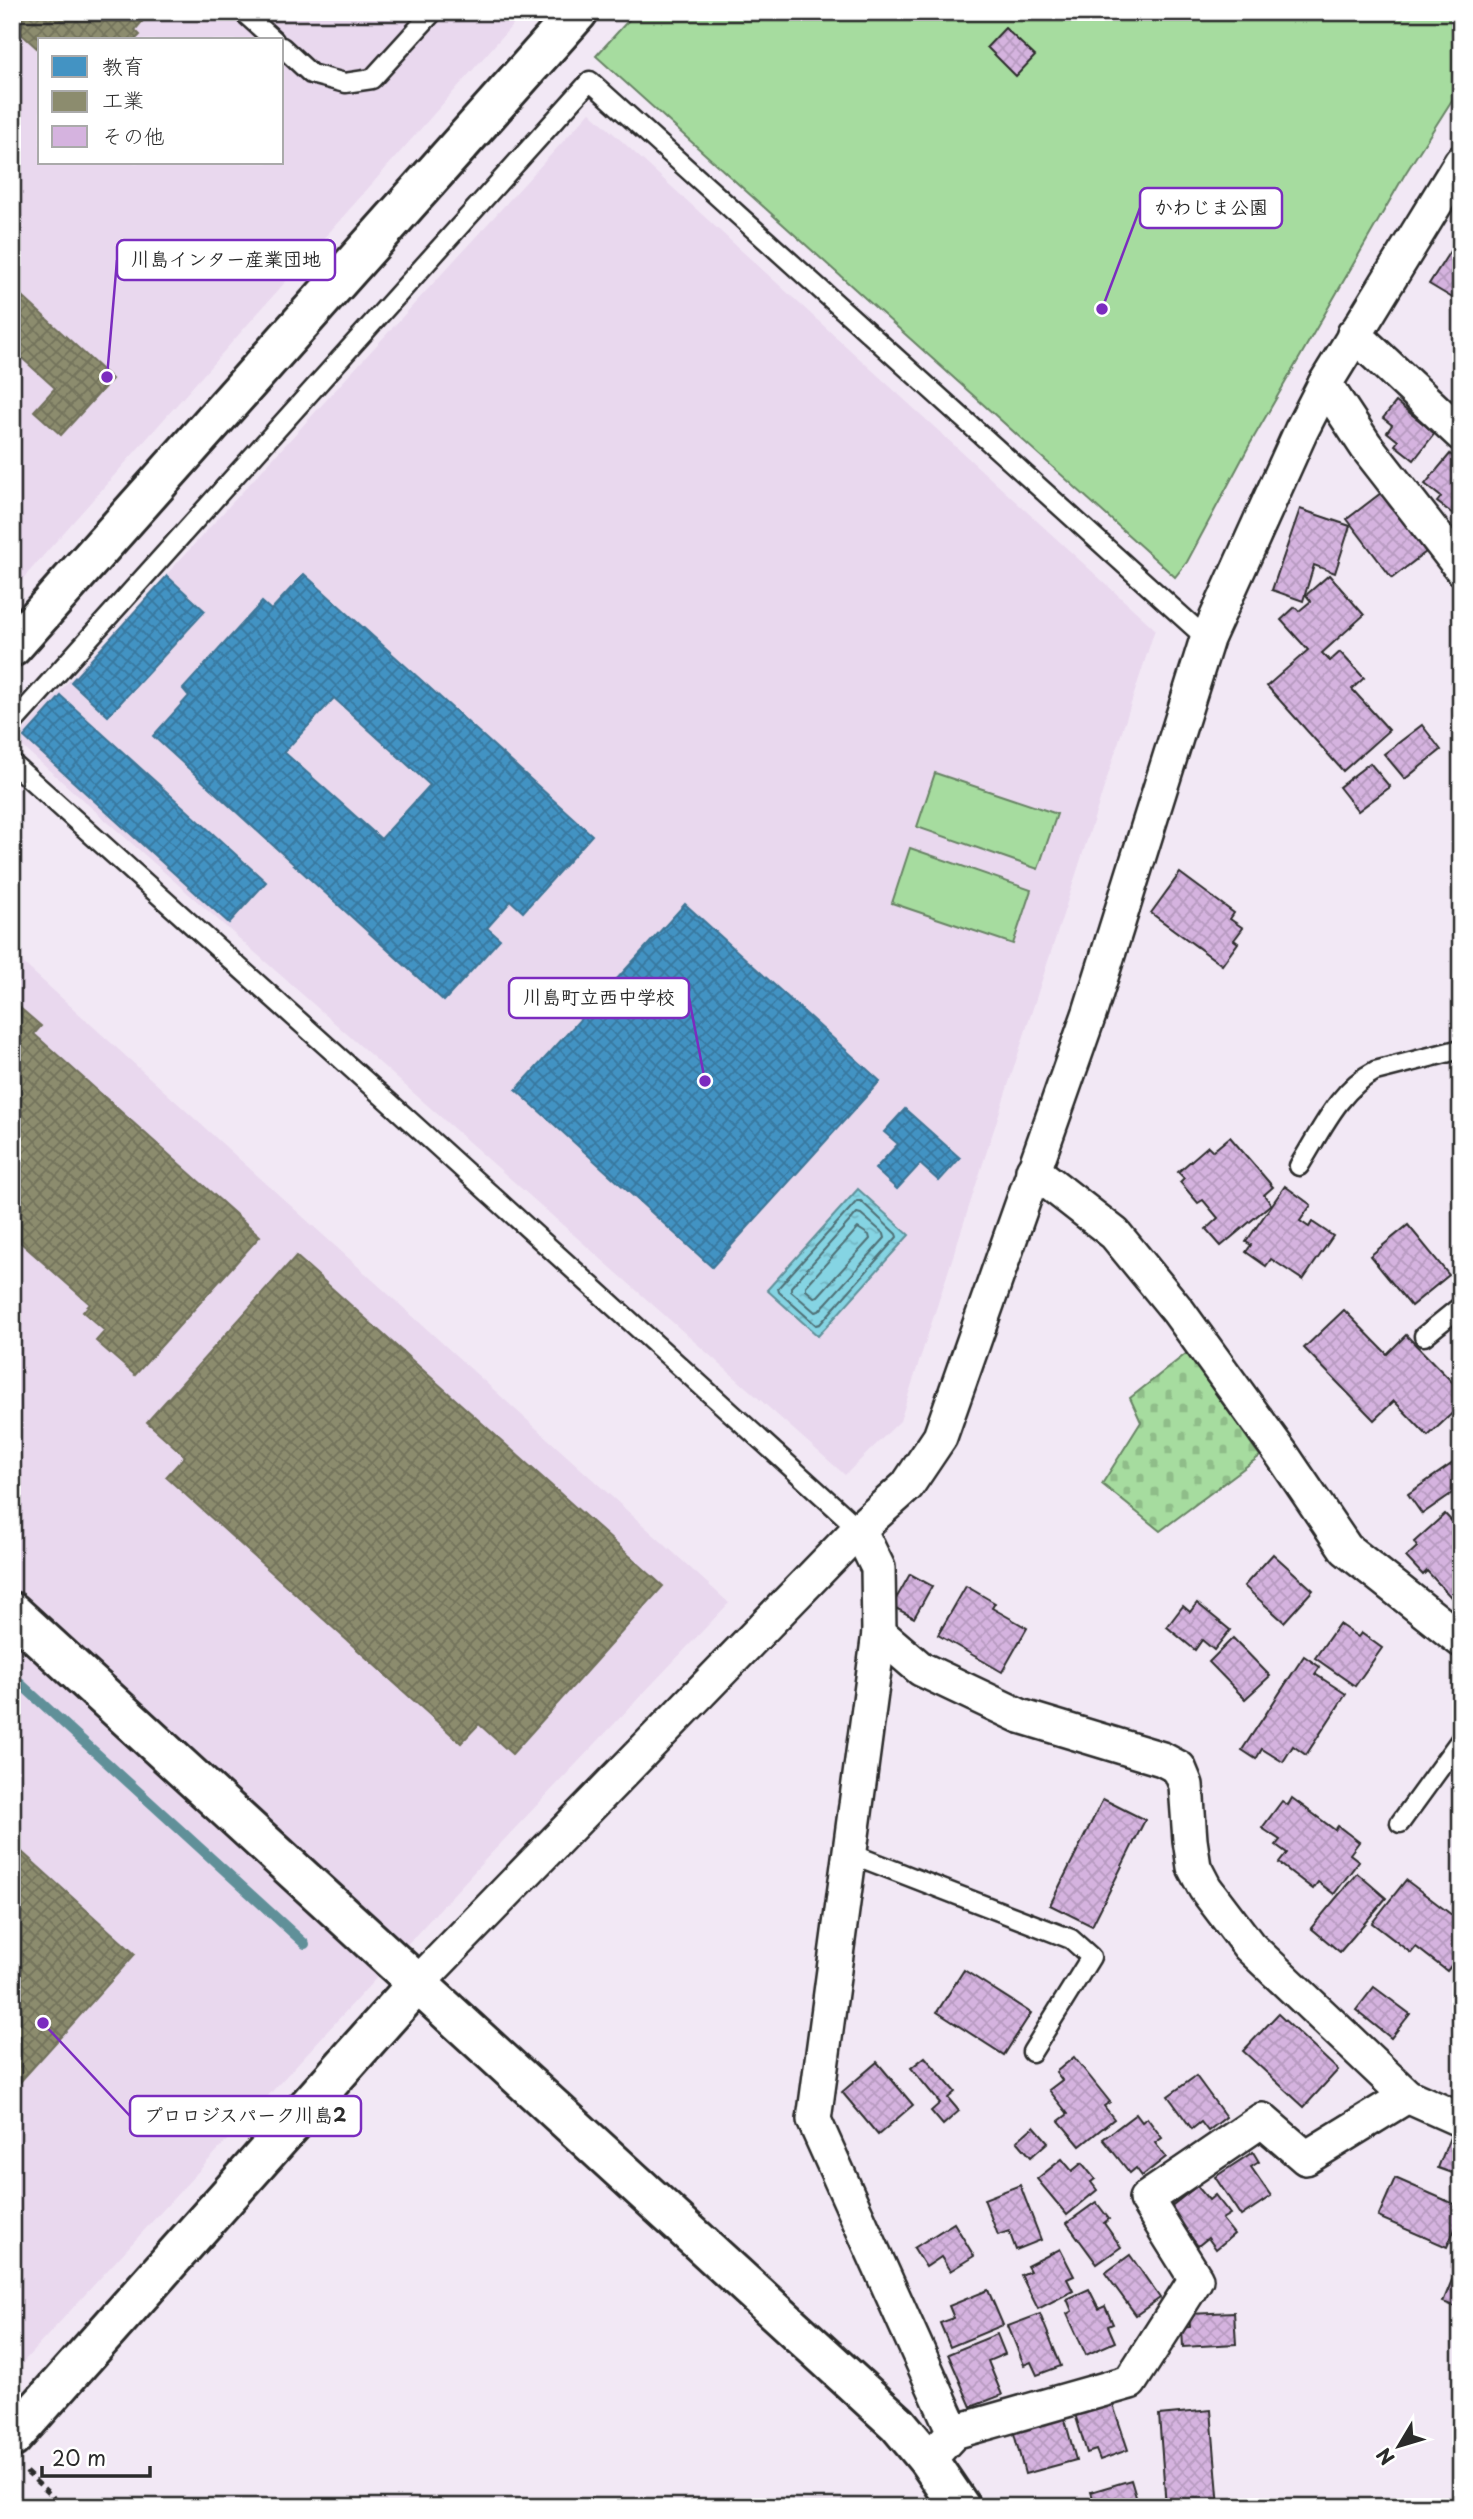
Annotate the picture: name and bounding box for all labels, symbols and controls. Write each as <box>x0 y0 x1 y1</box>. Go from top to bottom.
legend <box>38 38 284 164</box>
text: 教育 <box>102 49 144 81</box>
text: 工業 <box>102 83 144 115</box>
text: その他 <box>102 119 165 151</box>
callout: かわじま公園 <box>1140 188 1282 228</box>
text: かわじま公園 <box>1154 192 1268 220</box>
callout: 川島インター産業団地 <box>117 240 335 280</box>
text: 川島インター産業団地 <box>131 244 321 272</box>
callout: 川島町立西中学校 <box>509 978 689 1018</box>
text: 川島町立西中学校 <box>523 982 675 1010</box>
callout: プロロジスパーク川島2 <box>130 2096 361 2136</box>
text: プロロジスパーク川島2 <box>144 2100 346 2128</box>
north arrow <box>1364 2410 1434 2480</box>
scale bar <box>42 2435 150 2479</box>
text: 20 m <box>52 2441 106 2473</box>
text: N <box>1369 2443 1400 2472</box>

